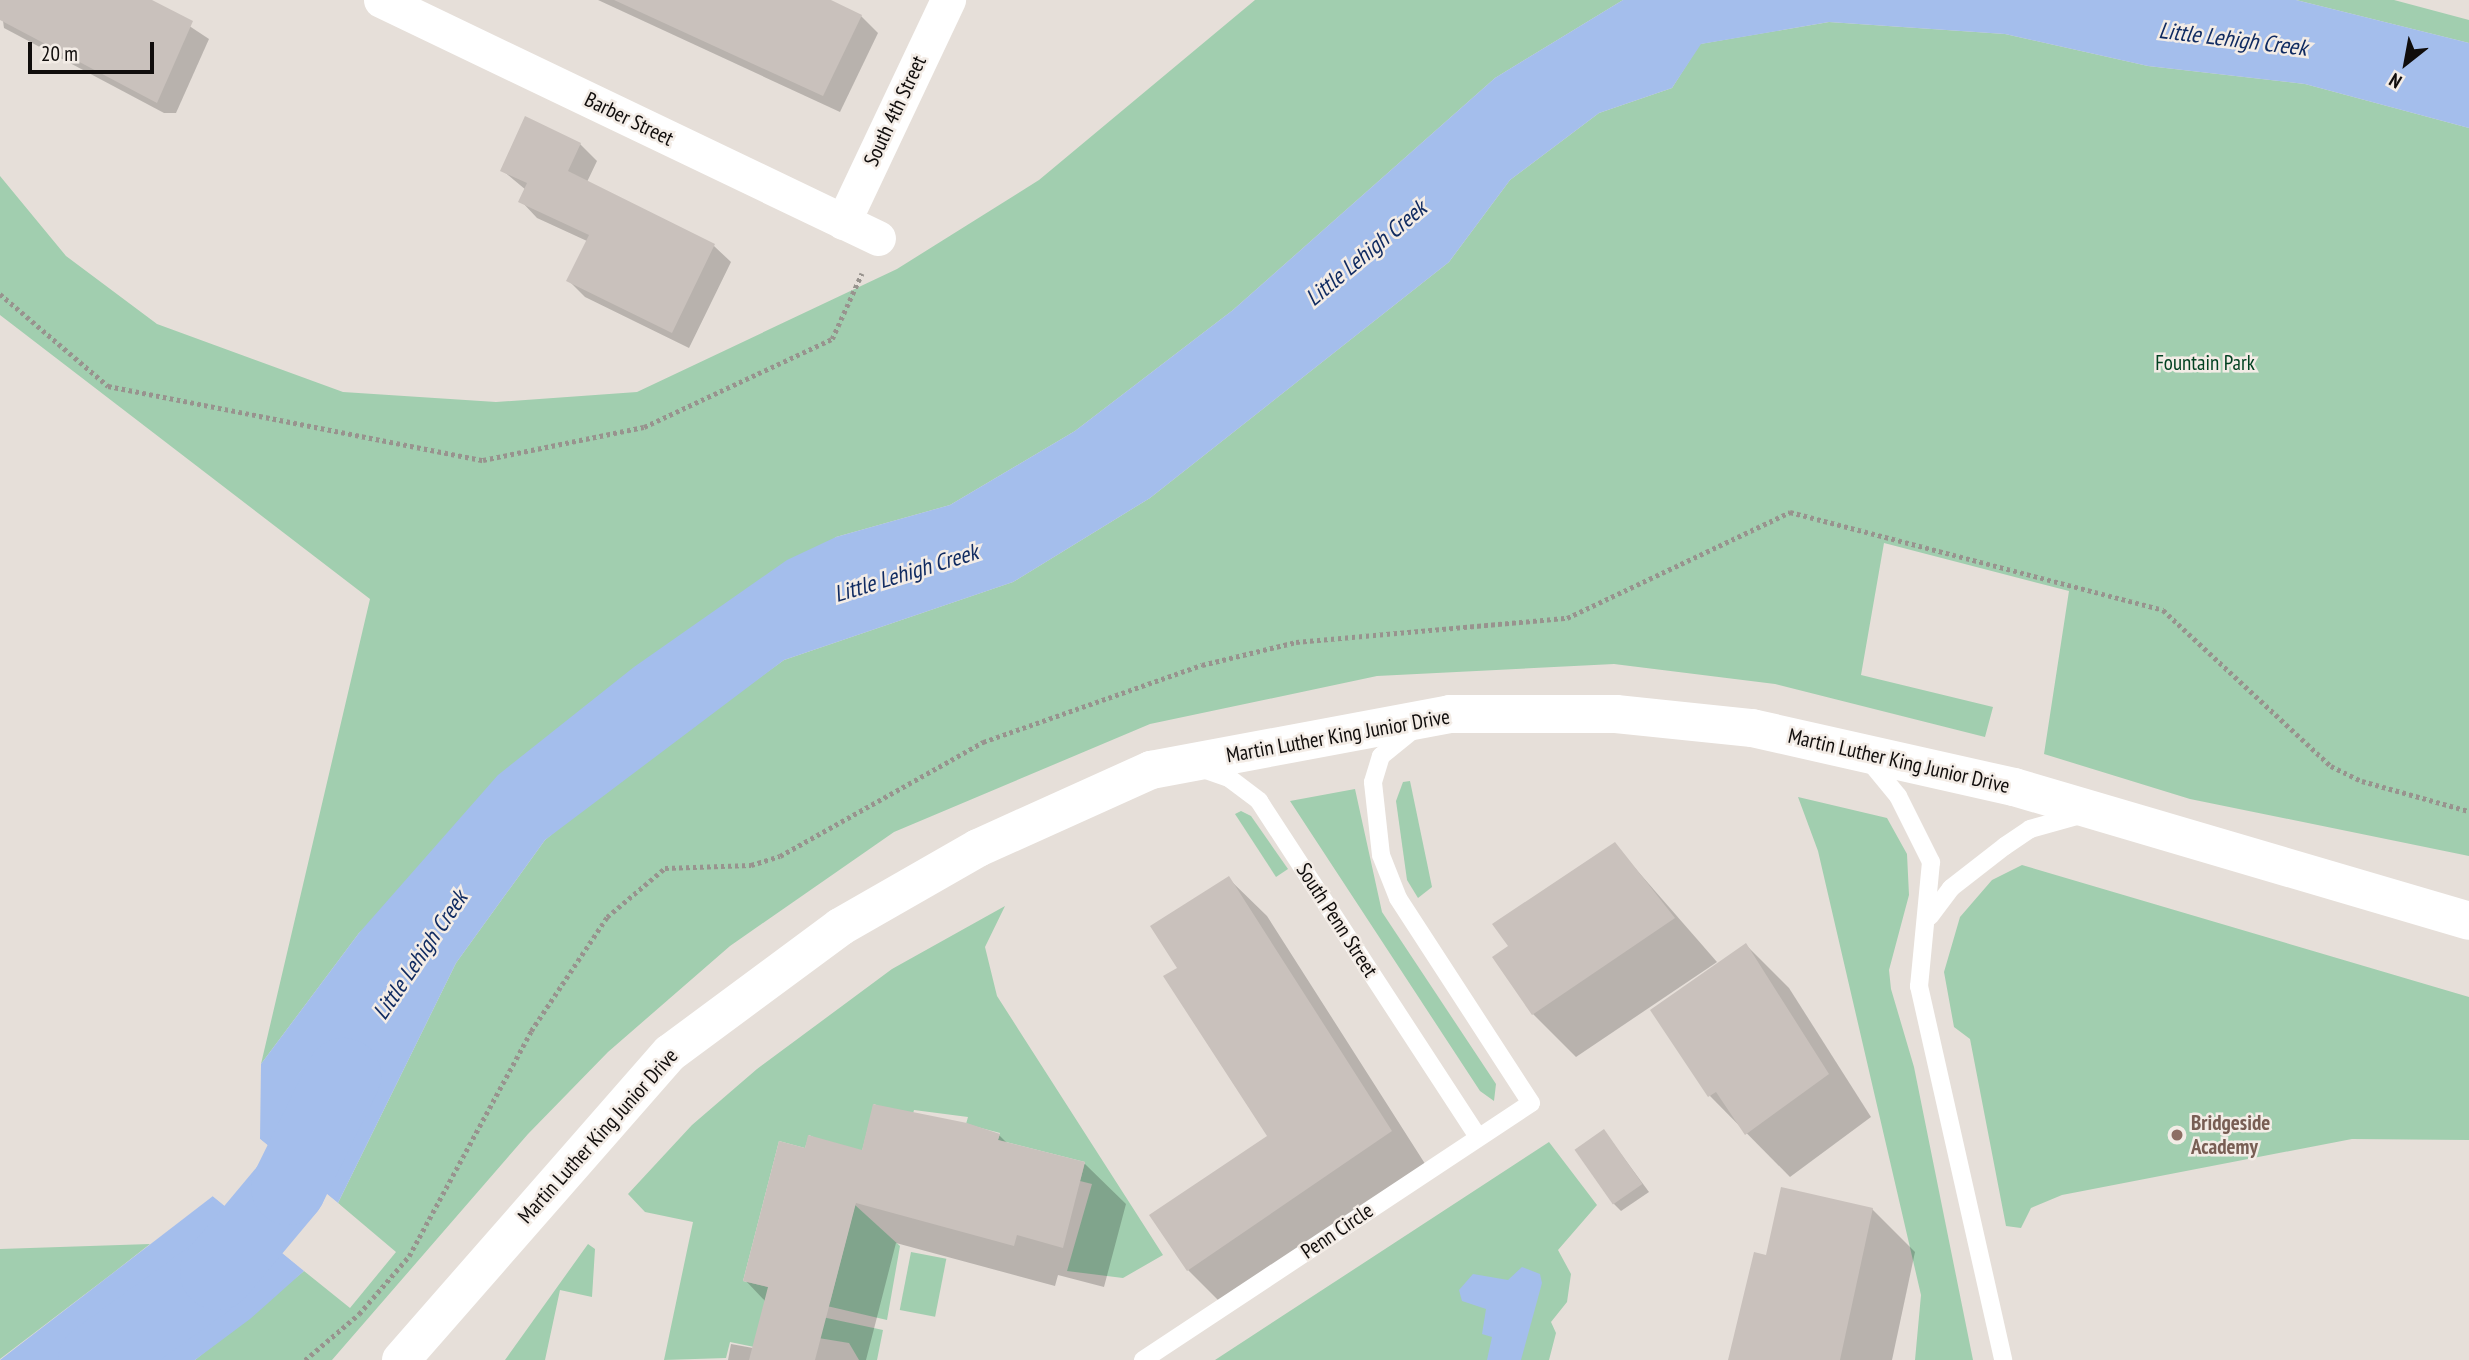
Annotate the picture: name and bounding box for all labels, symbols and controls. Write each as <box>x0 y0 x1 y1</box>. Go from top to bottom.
water label: Little Lehigh Creek <box>2157 16 2309 62</box>
scale bar <box>32 28 158 72</box>
north arrow <box>2371 28 2441 98</box>
text: 20 m <box>41 40 78 67</box>
street label: South 4th Street <box>858 52 932 170</box>
text: N <box>2385 68 2406 94</box>
street label: Barber Street <box>581 87 677 151</box>
water label: Little Lehigh Creek <box>1300 194 1432 312</box>
park label: Fountain Park <box>2155 350 2255 376</box>
water label: Little Lehigh Creek <box>831 538 981 608</box>
street label: Martin Luther King Junior Drive <box>1224 704 1452 768</box>
street label: Martin Luther King Junior Drive <box>1786 723 2012 799</box>
street label: South Penn Street <box>1291 858 1383 982</box>
water label: Little Lehigh Creek <box>367 885 473 1025</box>
street label: Martin Luther King Junior Drive <box>513 1043 683 1229</box>
place label: Bridgeside Academy <box>2191 1110 2270 1160</box>
marker: Bridgeside Academy <box>2169 1127 2185 1143</box>
street label: Penn Circle <box>1296 1198 1378 1264</box>

